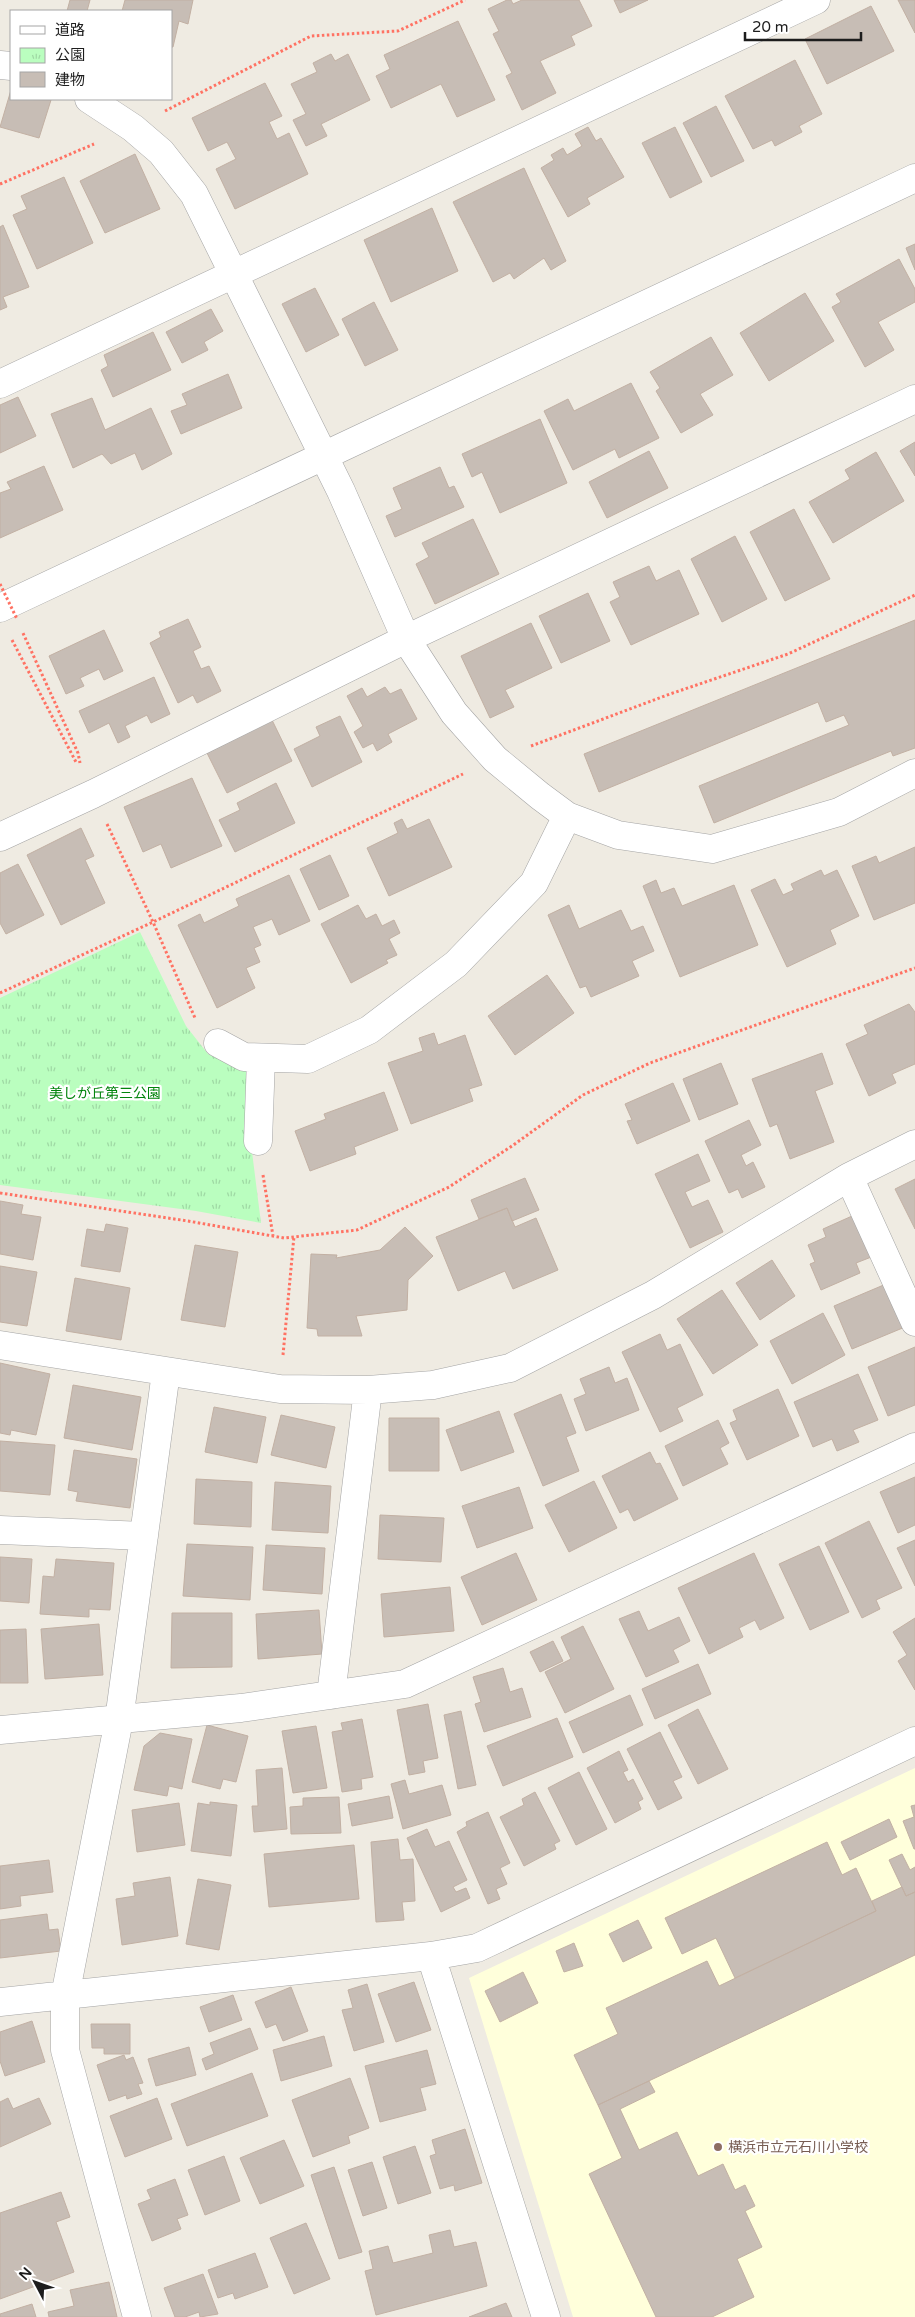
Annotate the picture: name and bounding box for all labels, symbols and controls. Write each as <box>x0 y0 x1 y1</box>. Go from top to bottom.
legend <box>10 10 172 100</box>
scale bar <box>745 10 861 42</box>
text: 20 m <box>752 18 789 36</box>
text: 道路 <box>55 21 85 39</box>
text: 公園 <box>55 46 85 64</box>
text: 建物 <box>55 71 85 89</box>
park label: 美しが丘第三公園 <box>49 1085 161 1102</box>
place label: 横浜市立元石川小学校 <box>728 2139 868 2156</box>
marker: 横浜市立元石川小学校 <box>712 2141 724 2153</box>
north arrow <box>10 2257 60 2307</box>
text: N <box>15 2264 36 2284</box>

